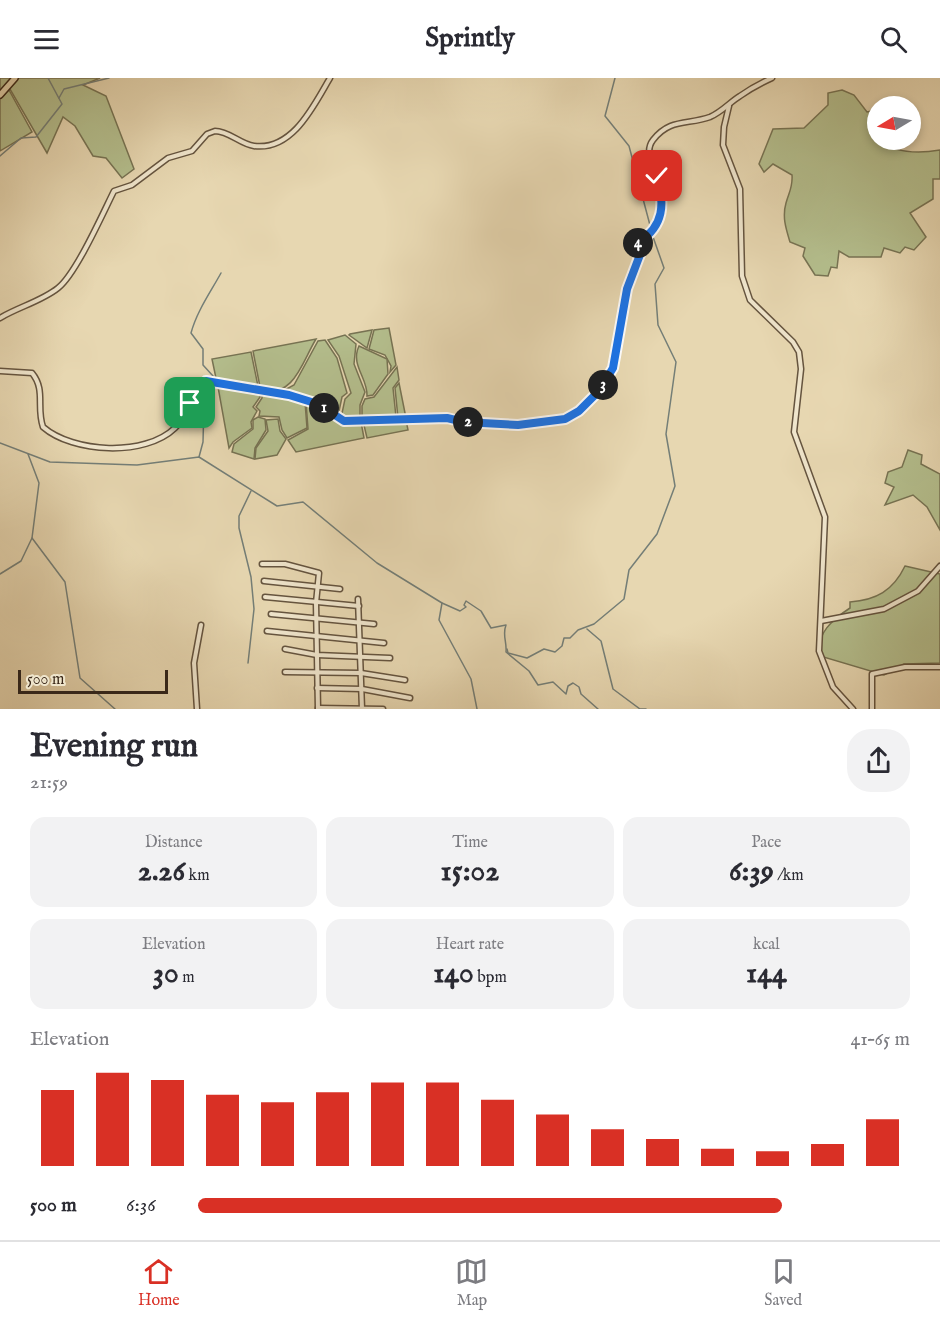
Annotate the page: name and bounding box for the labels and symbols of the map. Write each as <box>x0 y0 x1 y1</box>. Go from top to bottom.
north arrow <box>867 96 921 150</box>
pin <box>631 150 682 201</box>
pin: 4 <box>623 228 653 258</box>
pin: 3 <box>588 370 618 400</box>
pin <box>164 377 215 428</box>
pin: 1 <box>309 393 339 423</box>
pin: 2 <box>453 407 483 437</box>
scale bar <box>18 667 168 694</box>

